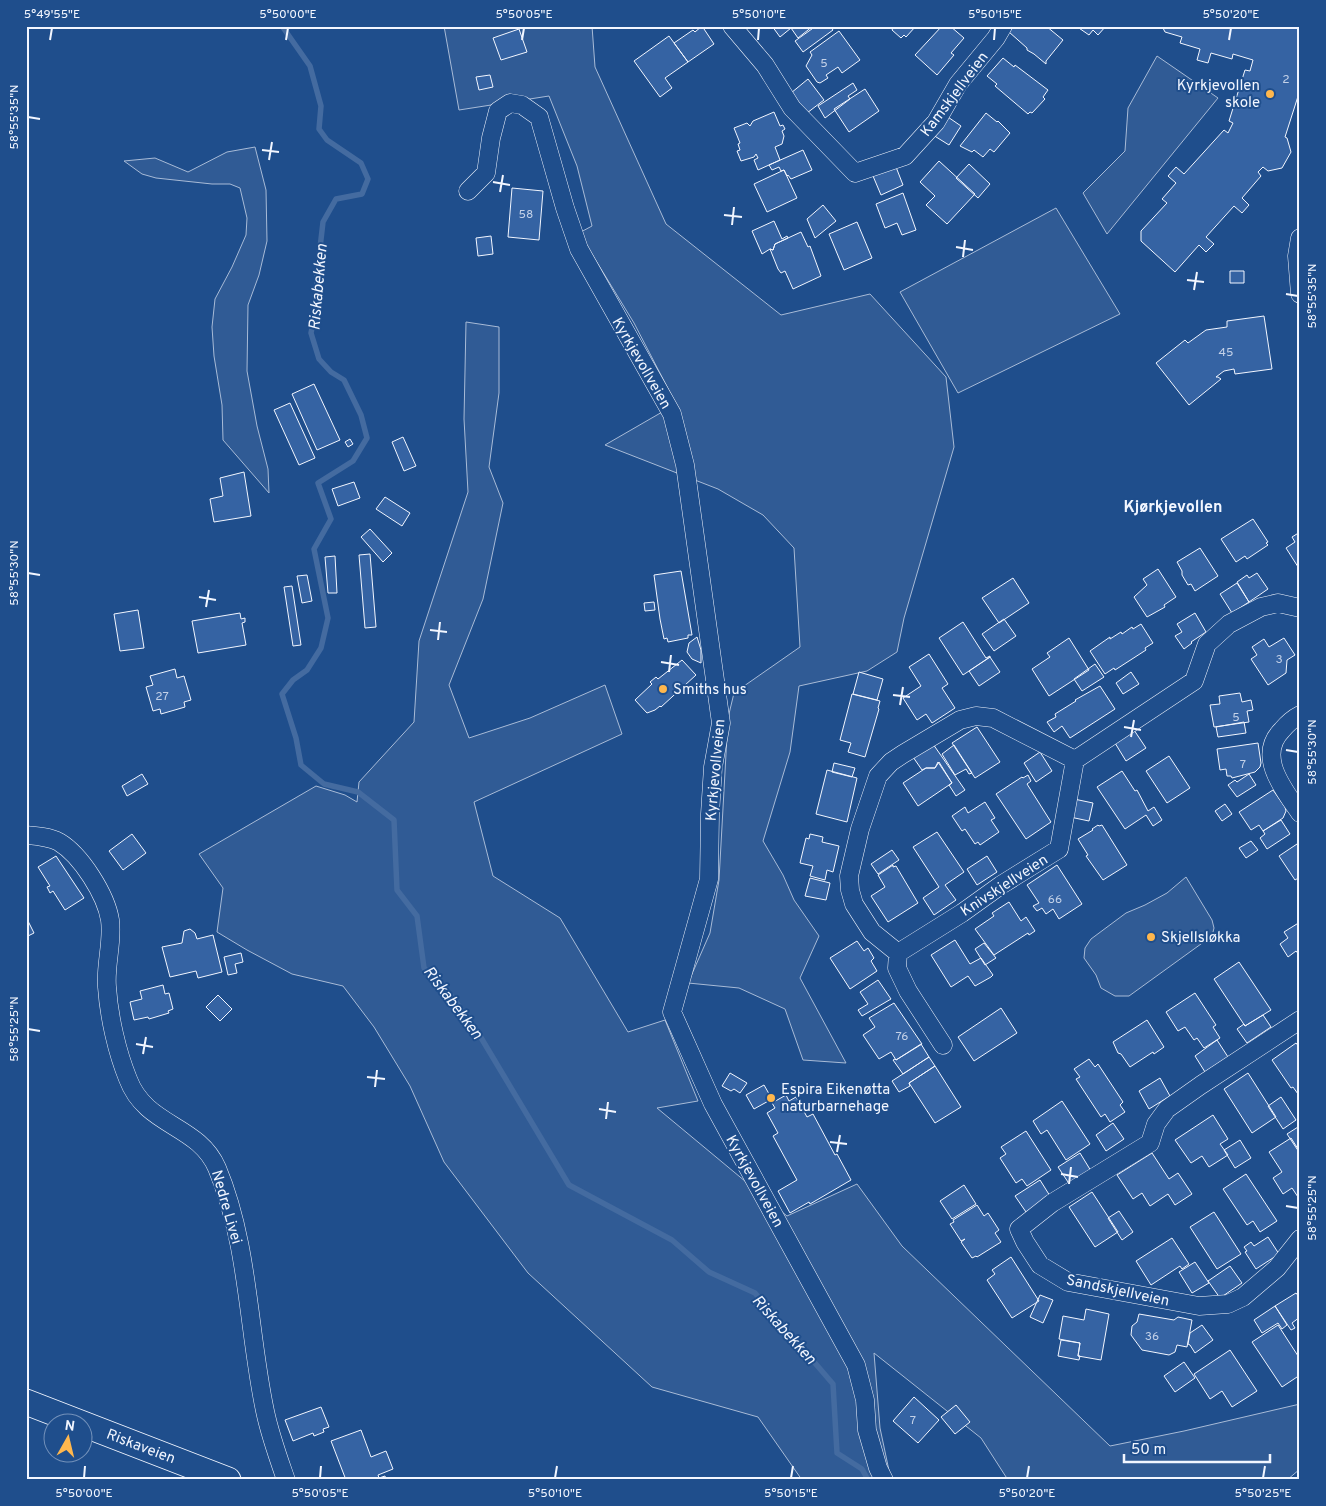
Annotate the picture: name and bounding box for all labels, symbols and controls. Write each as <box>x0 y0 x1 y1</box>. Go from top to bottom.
text: 5°49'55"E <box>24 7 80 23</box>
text: 5°50'00"E <box>259 7 317 23</box>
text: 5°50'05"E <box>495 7 553 23</box>
text: 5°50'10"E <box>732 7 786 23</box>
text: 5°50'15"E <box>968 7 1022 23</box>
text: 5°50'20"E <box>1202 7 1260 23</box>
street label: Kamskjellveien <box>917 49 993 141</box>
house number: 5 <box>820 56 828 72</box>
house number: 2 <box>1282 72 1290 88</box>
place label: Kyrkjevollen skole <box>1177 77 1260 113</box>
text: 58°55'35"N <box>7 84 23 150</box>
marker: Kyrkjevollen skole <box>1264 88 1276 100</box>
house number: 58 <box>519 207 533 223</box>
water label: Riskabekken <box>305 243 333 331</box>
text: 58°55'35"N <box>1305 263 1321 329</box>
street label: Kyrkjevollveien <box>607 315 675 413</box>
house number: 45 <box>1219 345 1233 361</box>
district label: Kjørkjevollen <box>1124 498 1222 518</box>
text: 58°55'30"N <box>7 540 23 606</box>
house number: 3 <box>1275 652 1283 668</box>
place label: Smiths hus <box>673 681 747 700</box>
marker: Smiths hus <box>657 683 669 695</box>
house number: 27 <box>155 689 169 705</box>
house number: 5 <box>1232 710 1240 726</box>
street label: Kyrkjevollveien <box>703 718 730 822</box>
text: 58°55'30"N <box>1305 719 1321 785</box>
house number: 7 <box>1240 757 1246 773</box>
street label: Knivskjellveien <box>958 851 1052 922</box>
house number: 66 <box>1048 892 1062 908</box>
place label: Skjellsløkka <box>1161 929 1240 948</box>
marker: Skjellsløkka <box>1145 931 1157 943</box>
water label: Riskabekken <box>418 962 487 1044</box>
text: 58°55'25"N <box>7 996 23 1062</box>
house number: 76 <box>896 1029 908 1045</box>
place label: Espira Eikenøtta naturbarnehage <box>781 1081 890 1117</box>
marker: Espira Eikenøtta naturbarnehage <box>765 1092 777 1104</box>
street label: Kyrkjevollveien <box>720 1132 787 1231</box>
street label: Nedre Livei <box>206 1168 245 1247</box>
text: 58°55'25"N <box>1305 1175 1321 1241</box>
street label: Sandskjellveien <box>1064 1271 1171 1312</box>
water label: Riskabekken <box>747 1291 820 1370</box>
house number: 36 <box>1145 1329 1159 1345</box>
house number: 7 <box>910 1413 916 1429</box>
north arrow <box>42 1414 92 1464</box>
text: N <box>63 1417 76 1436</box>
street label: Riskaveien <box>103 1426 178 1469</box>
scale bar <box>1124 1431 1270 1463</box>
text: 50 m <box>1131 1441 1166 1460</box>
text: 5°50'00"E <box>55 1486 113 1502</box>
text: 5°50'05"E <box>291 1486 349 1502</box>
text: 5°50'10"E <box>528 1486 582 1502</box>
text: 5°50'15"E <box>764 1486 818 1502</box>
text: 5°50'20"E <box>998 1486 1056 1502</box>
text: 5°50'25"E <box>1235 1486 1291 1502</box>

